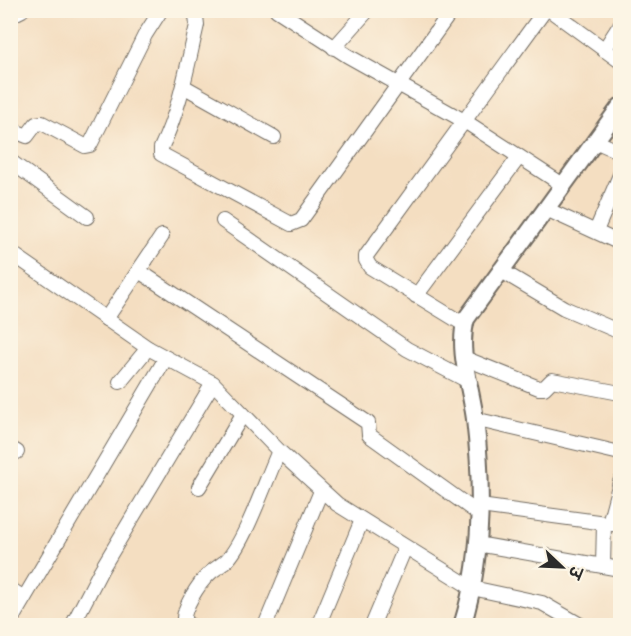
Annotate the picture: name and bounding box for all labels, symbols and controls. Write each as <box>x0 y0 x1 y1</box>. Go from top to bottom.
north arrow <box>532 537 592 597</box>
text: उ <box>564 562 589 583</box>

